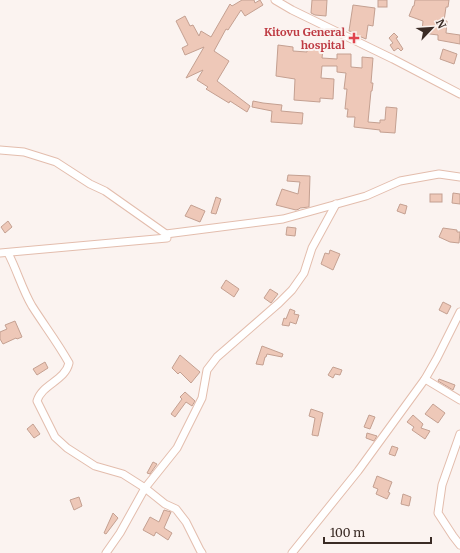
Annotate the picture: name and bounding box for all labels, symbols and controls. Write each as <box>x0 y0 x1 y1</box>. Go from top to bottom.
north arrow <box>412 8 452 48</box>
text: N <box>433 17 449 31</box>
place label: Kitovu General hospital <box>264 25 345 52</box>
marker: Kitovu General hospital <box>348 32 360 44</box>
scale bar <box>324 519 431 545</box>
text: 100 m <box>330 525 365 540</box>

